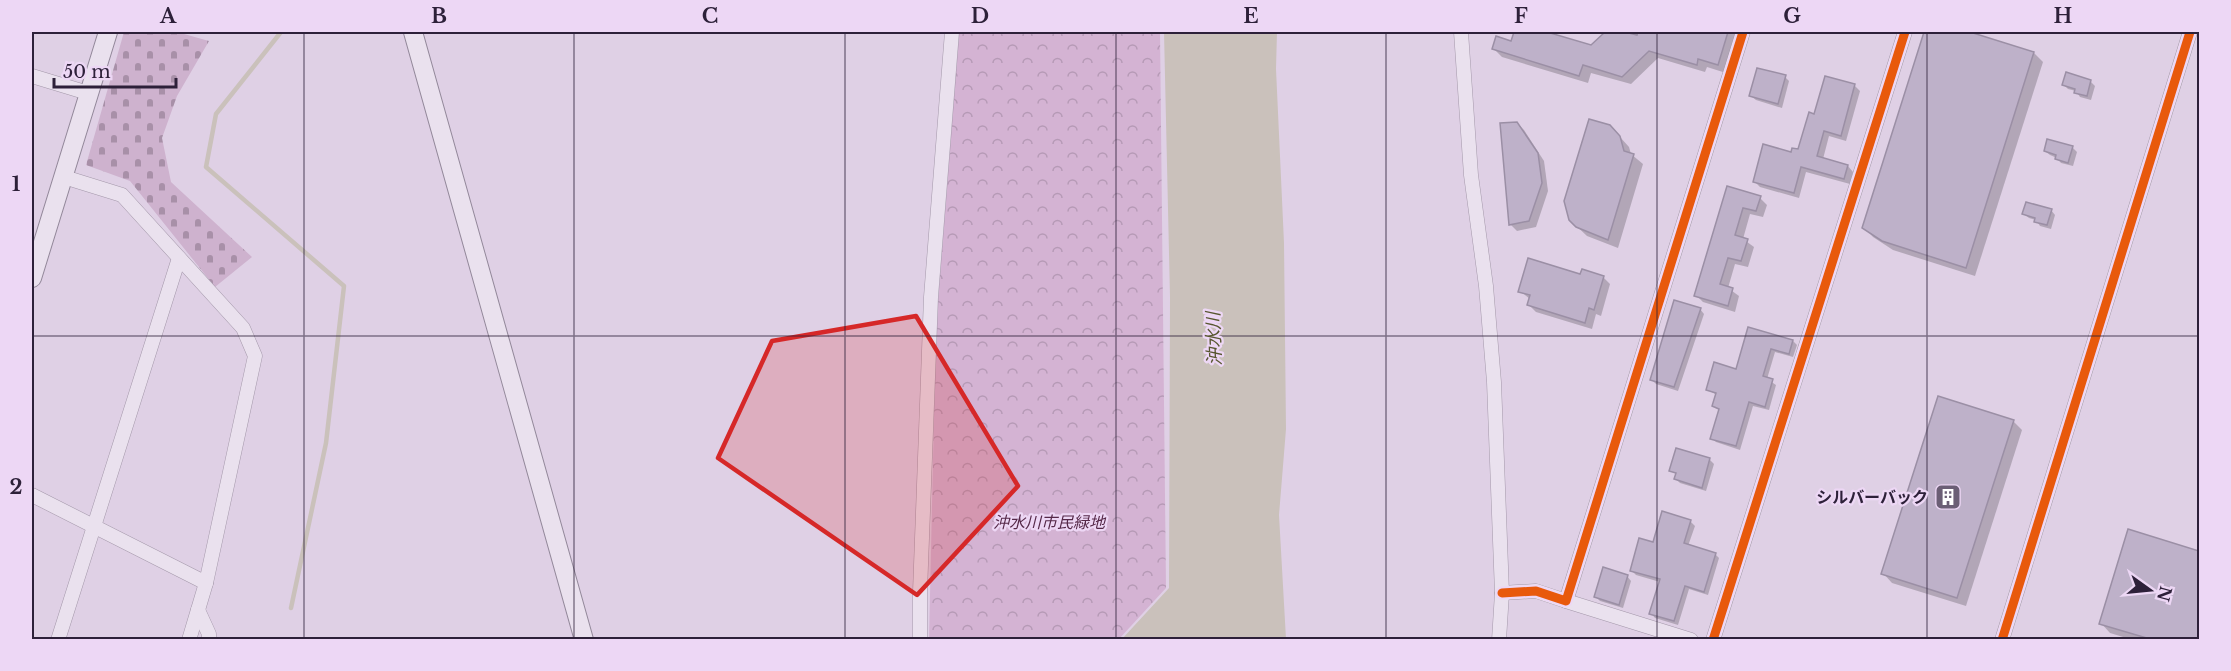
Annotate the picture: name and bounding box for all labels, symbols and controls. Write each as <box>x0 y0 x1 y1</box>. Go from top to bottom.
text: A <box>159 4 177 28</box>
text: B <box>431 4 447 28</box>
text: C <box>702 4 718 28</box>
text: D <box>971 4 989 28</box>
text: E <box>1243 4 1259 28</box>
text: F <box>1514 4 1528 28</box>
text: G <box>1783 4 1801 28</box>
text: H <box>2054 4 2073 28</box>
scale bar <box>54 51 176 89</box>
text: 50 m <box>63 61 111 83</box>
text: 1 <box>12 172 21 196</box>
water label: 沖水川 <box>1202 310 1226 366</box>
text: 2 <box>9 475 23 499</box>
building icon: シルバーバック <box>1933 482 1963 512</box>
place label: シルバーバック <box>1816 487 1928 507</box>
park label: 沖水川市民緑地 <box>993 512 1107 532</box>
north arrow <box>2120 560 2180 620</box>
text: N <box>2153 584 2176 604</box>

